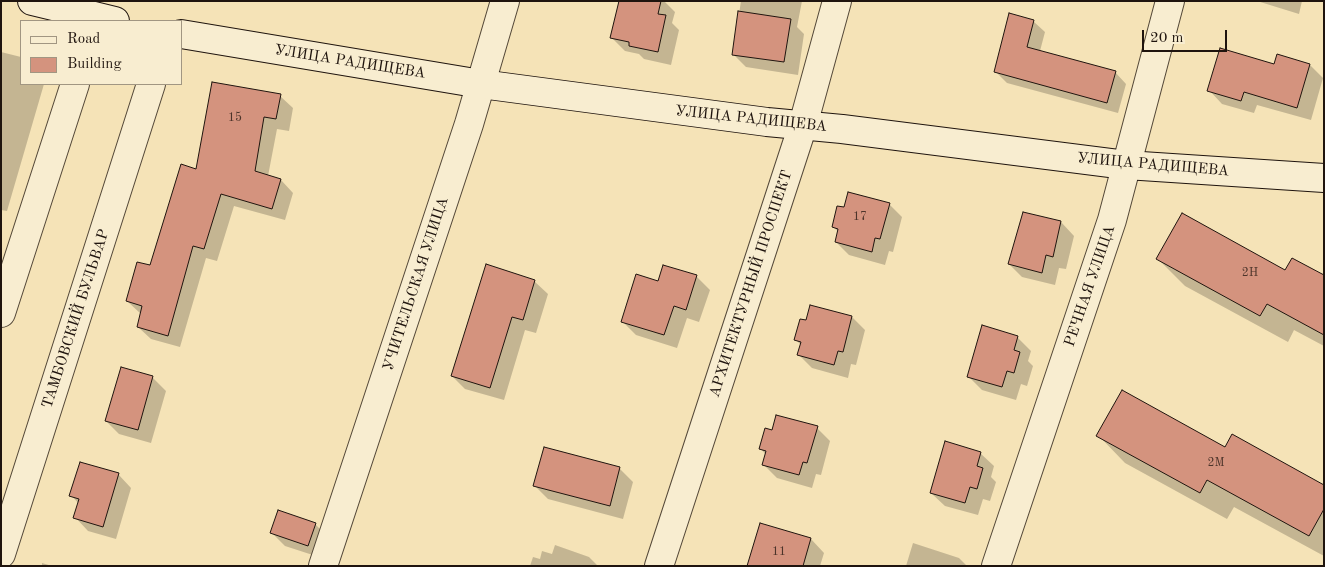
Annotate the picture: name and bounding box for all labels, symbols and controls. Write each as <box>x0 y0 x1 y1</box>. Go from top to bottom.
legend <box>20 20 182 85</box>
scale bar <box>1145 20 1230 52</box>
text: 20 m <box>1150 31 1184 46</box>
text: Road <box>67 32 100 47</box>
street label: УЛИЦА РАДИЩЕВА <box>273 41 427 83</box>
text: Building <box>67 57 122 72</box>
street label: УЛИЦА РАДИЩЕВА <box>674 102 828 136</box>
house number: 15 <box>228 111 242 125</box>
street label: УЛИЦА РАДИЩЕВА <box>1076 149 1230 181</box>
street label: АРХИТЕКТУРНЫЙ ПРОСПЕКТ <box>706 168 796 400</box>
street label: УЧИТЕЛЬСКАЯ УЛИЦА <box>379 195 453 373</box>
house number: 17 <box>853 210 867 224</box>
street label: РЕЧНАЯ УЛИЦА <box>1061 223 1119 349</box>
street label: ТАМБОВСКИЙ БУЛЬВАР <box>38 227 114 411</box>
house number: 2Н <box>1242 266 1258 280</box>
house number: 2М <box>1207 456 1225 470</box>
house number: 11 <box>772 545 786 559</box>

